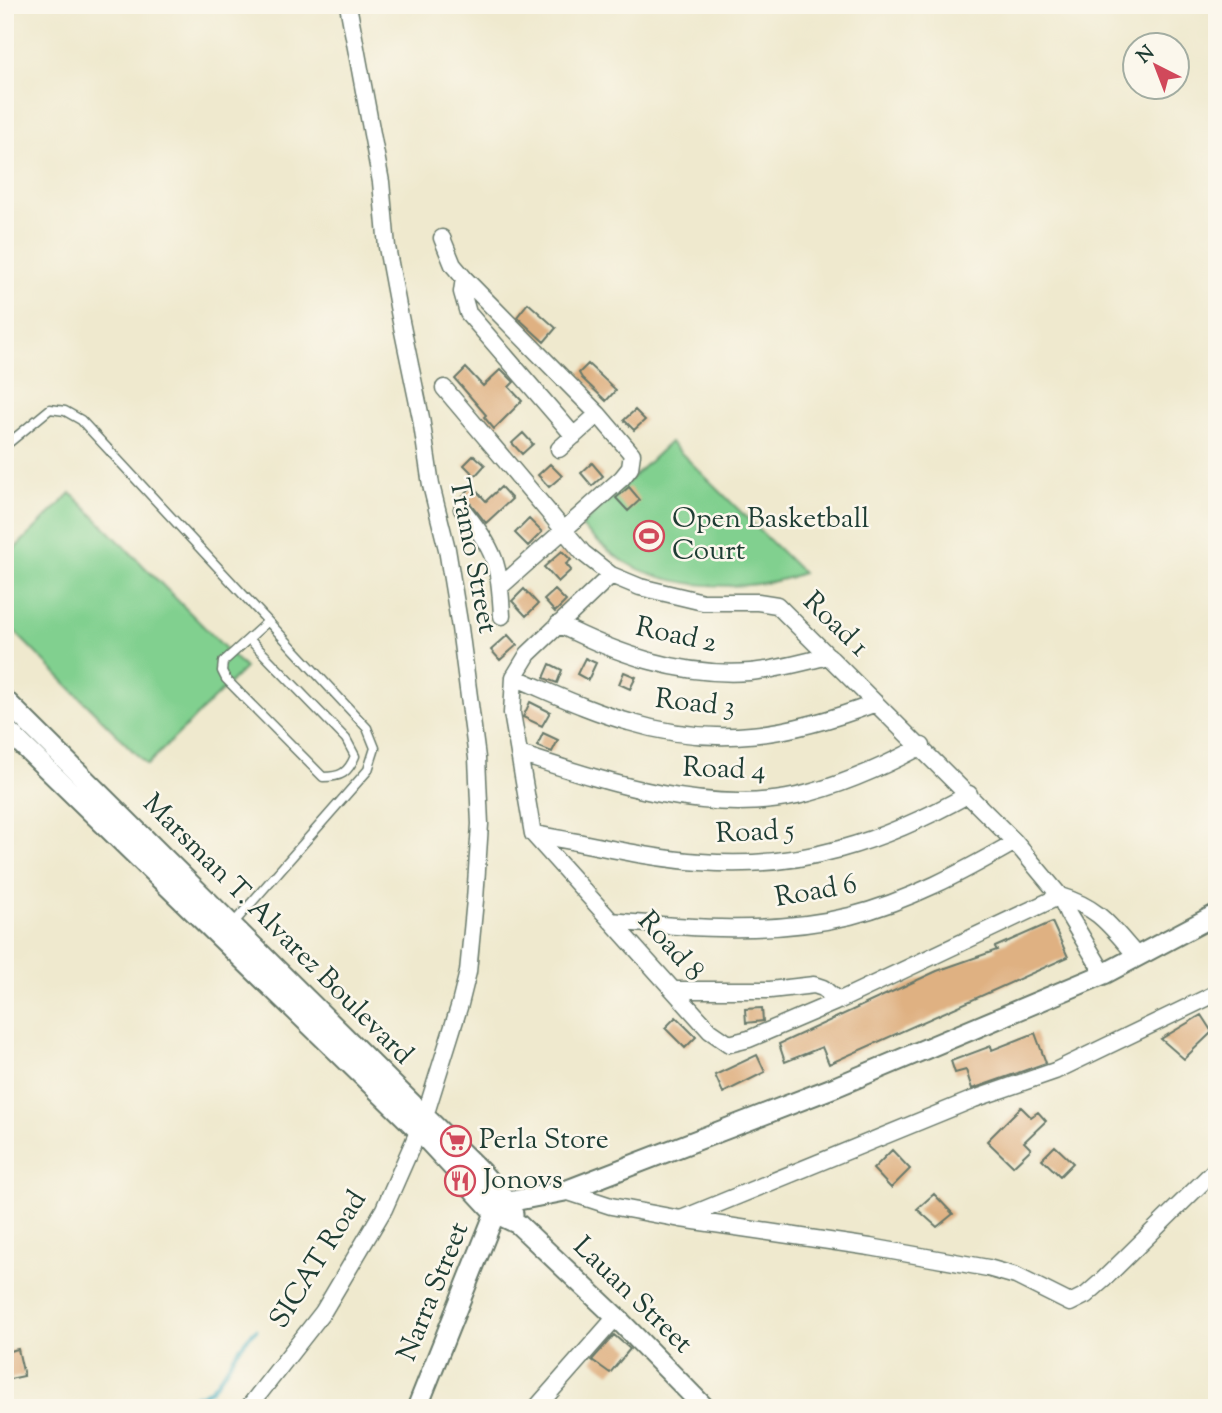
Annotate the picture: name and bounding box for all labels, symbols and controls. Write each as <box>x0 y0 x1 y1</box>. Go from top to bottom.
north arrow <box>1120 32 1190 102</box>
text: N <box>1132 40 1161 70</box>
street label: Tramo Street <box>437 475 507 637</box>
place label: Open Basketball Court <box>672 500 870 572</box>
sports icon: Open Basketball Court <box>632 519 666 553</box>
street label: Road 1 <box>793 583 877 667</box>
street label: Road 2 <box>632 608 720 664</box>
street label: Road 3 <box>653 680 737 728</box>
street label: Road 4 <box>682 749 766 791</box>
street label: Marsman T. Alvarez Boulevard <box>132 785 422 1075</box>
street label: Road 5 <box>715 811 796 855</box>
street label: Road 6 <box>772 865 860 919</box>
street label: Road 8 <box>627 903 713 991</box>
place label: Perla Store <box>479 1121 609 1161</box>
supermarket icon: Perla Store <box>439 1124 473 1158</box>
place label: Jonovs <box>481 1161 563 1201</box>
restaurant icon: Jonovs <box>443 1164 477 1198</box>
street label: SICAT Road <box>261 1183 377 1337</box>
street label: Narra Street <box>388 1216 480 1368</box>
street label: Lauan Street <box>563 1228 701 1364</box>

